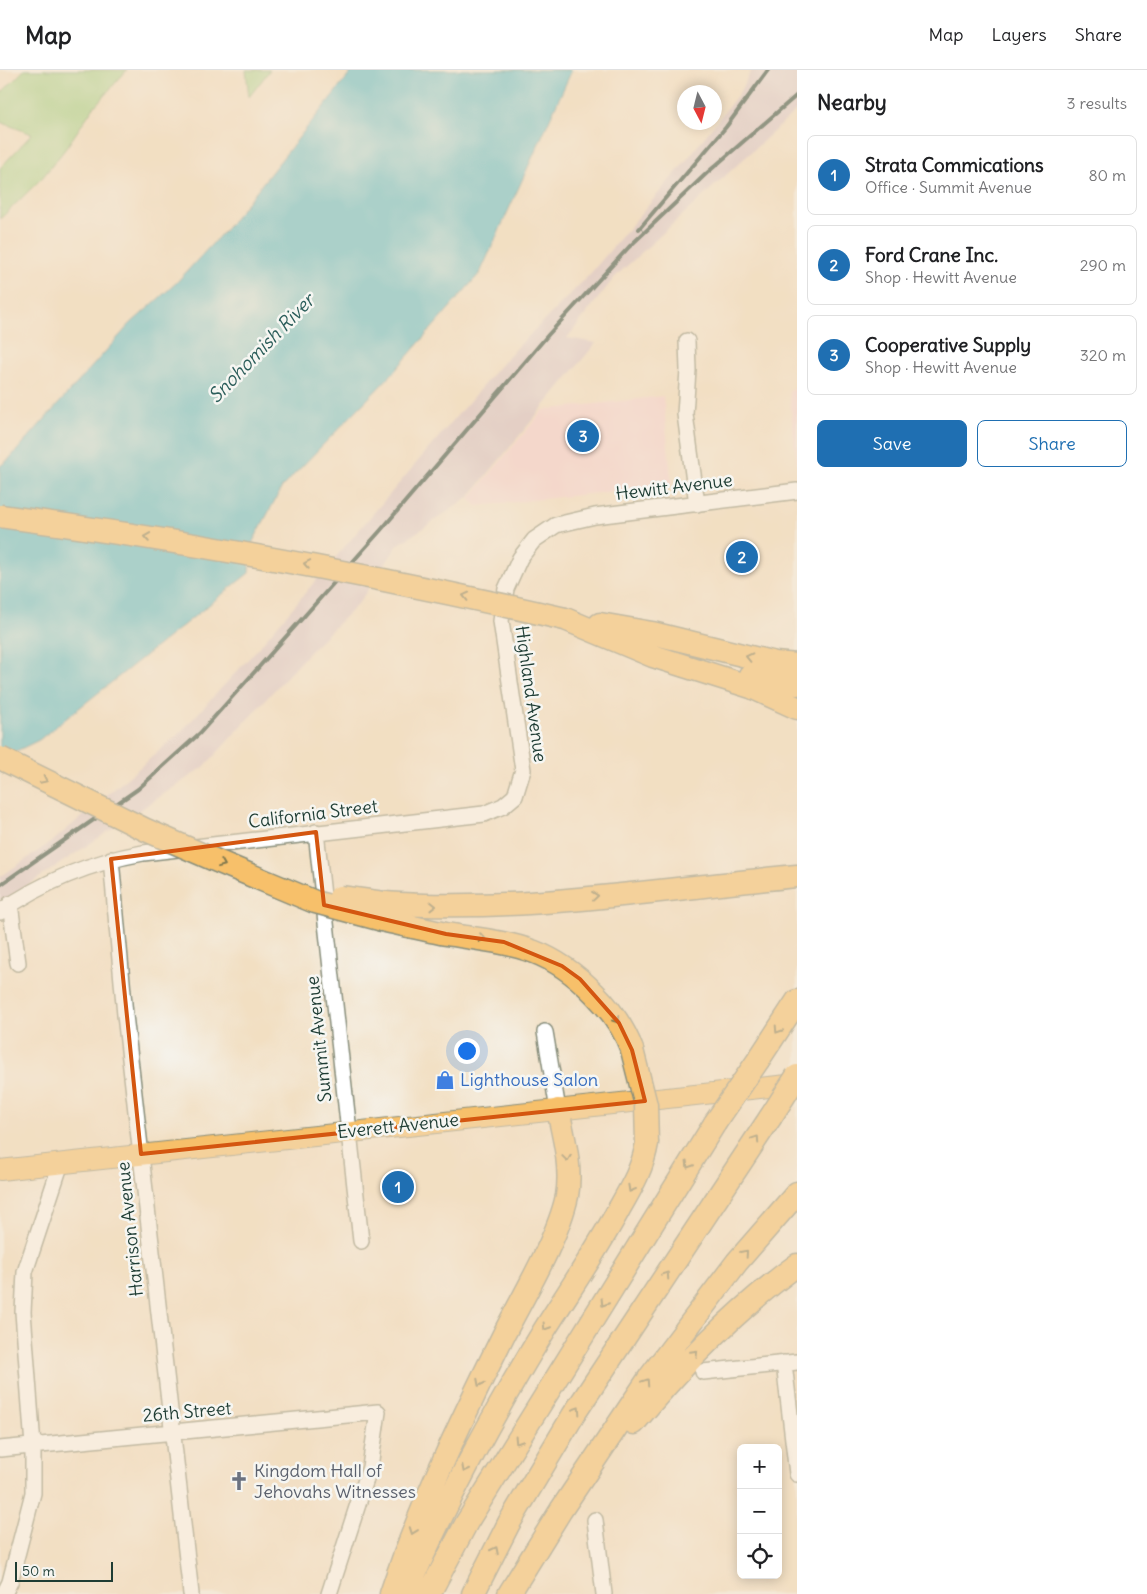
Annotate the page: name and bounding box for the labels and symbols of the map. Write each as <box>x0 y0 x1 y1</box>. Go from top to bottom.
north arrow <box>677 85 722 130</box>
water label: Snohomish River <box>203 287 321 408</box>
pin: 3 <box>567 417 599 455</box>
street label: Hewitt Avenue <box>614 468 734 505</box>
one-way arrow <box>142 532 151 542</box>
pin: 2 <box>726 538 758 576</box>
one-way arrow <box>302 559 311 569</box>
one-way arrow <box>462 591 471 602</box>
street label: Highland Avenue <box>511 624 552 764</box>
one-way arrow <box>745 652 754 663</box>
one-way arrow <box>39 773 48 784</box>
street label: California Street <box>247 794 379 833</box>
one-way arrow <box>218 858 226 868</box>
one-way arrow <box>591 891 599 902</box>
one-way arrow <box>429 901 437 911</box>
one-way arrow <box>478 932 486 943</box>
street label: Summit Avenue <box>300 975 337 1103</box>
one-way arrow <box>611 1014 620 1023</box>
one-way arrow <box>775 1024 784 1033</box>
your location <box>454 1038 480 1064</box>
place label: Lighthouse Salon <box>460 1068 598 1091</box>
shop icon: Lighthouse Salon <box>434 1069 456 1091</box>
street label: Everett Avenue <box>336 1108 460 1143</box>
one-way arrow <box>750 1135 759 1145</box>
one-way arrow <box>561 1155 572 1163</box>
one-way arrow <box>686 1159 696 1168</box>
street label: Harrison Avenue <box>111 1161 148 1298</box>
pin: 1 <box>382 1168 414 1206</box>
one-way arrow <box>627 1183 637 1192</box>
one-way arrow <box>740 1250 749 1259</box>
one-way arrow <box>660 1271 670 1280</box>
one-way arrow <box>600 1297 610 1306</box>
one-way arrow <box>543 1322 552 1331</box>
one-way arrow <box>689 1350 698 1359</box>
one-way arrow <box>476 1378 486 1387</box>
one-way arrow <box>640 1378 650 1387</box>
street label: 26th Street <box>142 1396 232 1427</box>
one-way arrow <box>571 1406 580 1416</box>
one-way arrow <box>514 1435 524 1444</box>
place label: Kingdom Hall of Jehovahs Witnesses <box>254 1459 416 1503</box>
one-way arrow <box>461 1463 471 1472</box>
church icon: Kingdom Hall of Jehovahs Witnesses <box>228 1470 250 1492</box>
one-way arrow <box>409 1526 419 1535</box>
one-way arrow <box>489 1546 499 1555</box>
scale bar <box>15 1559 112 1582</box>

